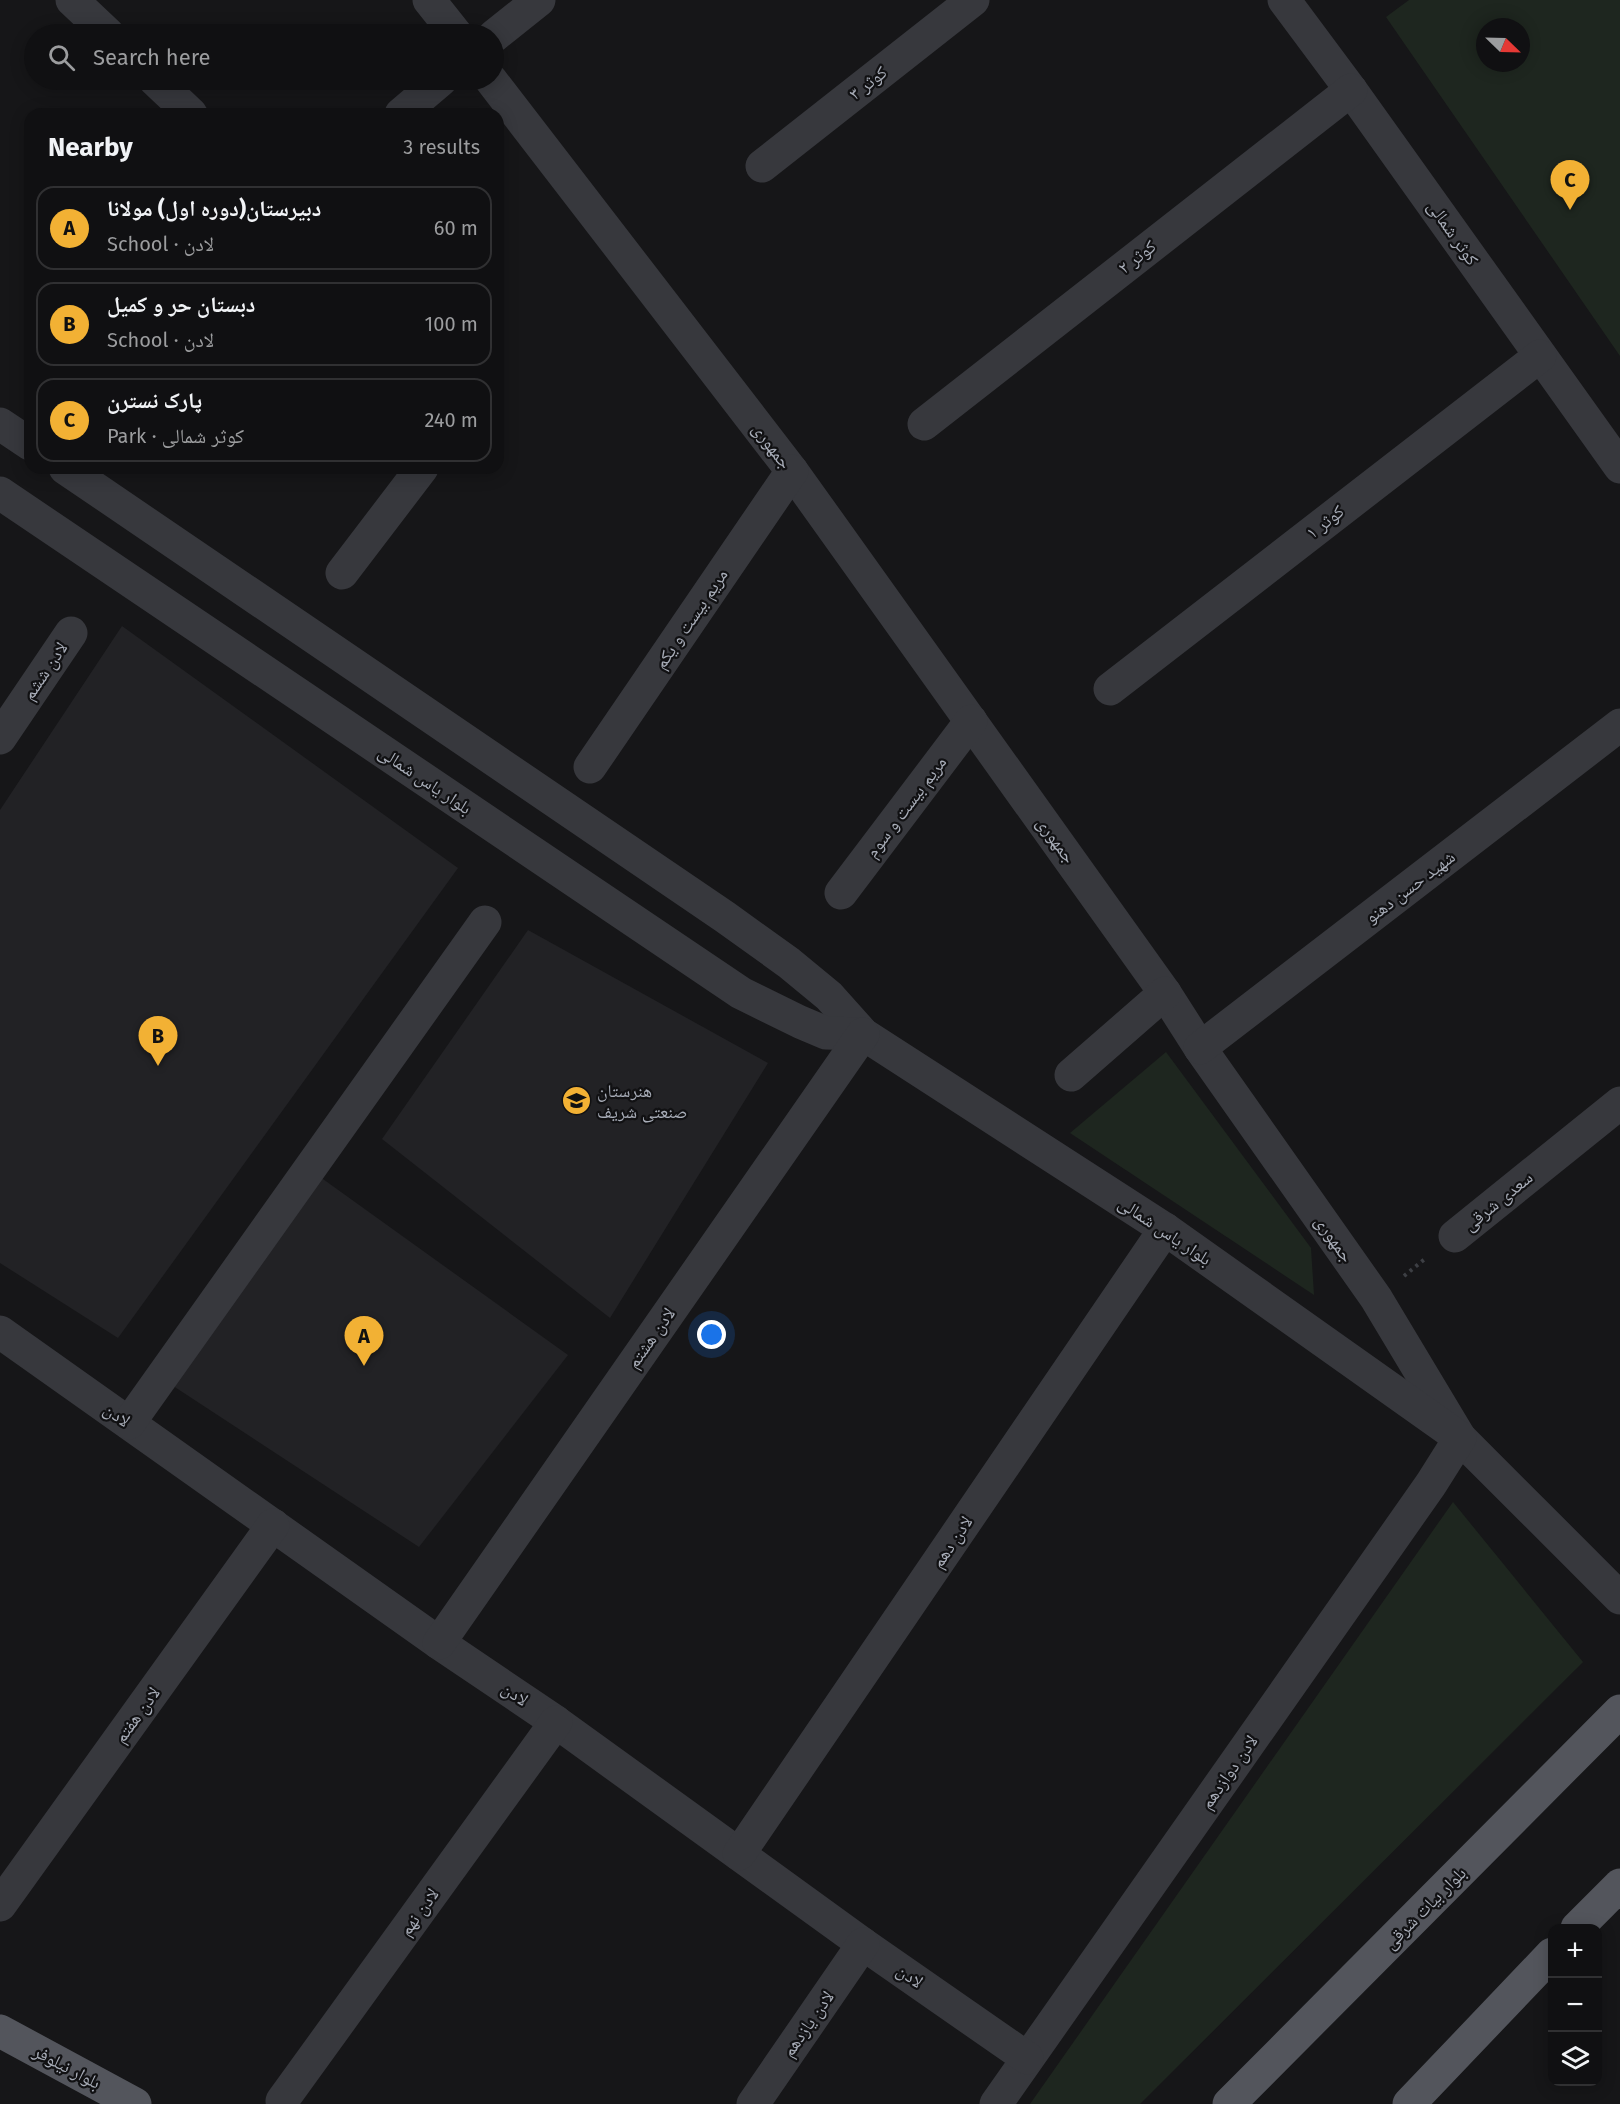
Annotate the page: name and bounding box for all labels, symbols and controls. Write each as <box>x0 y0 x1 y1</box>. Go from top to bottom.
north arrow <box>1476 18 1530 72</box>
search box <box>24 24 504 90</box>
icon: search <box>45 41 78 74</box>
text: Search here <box>93 44 211 71</box>
street label: کوثر ۳ <box>845 61 892 105</box>
text: Nearby <box>48 132 133 163</box>
text: 3 results <box>403 135 480 159</box>
pin: C <box>1550 160 1590 210</box>
text: دبیرستان(دوره اول) مولانا <box>107 195 321 222</box>
street label: کوثر شمالی <box>1423 196 1484 270</box>
text: A <box>64 216 75 240</box>
text: 60 m <box>434 216 478 240</box>
text: School · لادن <box>107 232 214 256</box>
street label: کوثر ۲ <box>1114 235 1161 279</box>
text: دبستان حر و کمیل <box>107 291 255 318</box>
text: B <box>63 312 76 336</box>
text: 100 m <box>425 312 478 336</box>
text: School · لادن <box>107 328 214 352</box>
text: پارک نسترن <box>107 387 202 414</box>
text: C <box>64 408 75 432</box>
text: 240 m <box>424 408 478 432</box>
street label: جمهوری <box>747 419 797 473</box>
text: Park · کوثر شمالی <box>107 424 244 448</box>
street label: کوثر ۱ <box>1302 500 1349 544</box>
street label: مریم بیست و یکم <box>649 565 733 674</box>
street label: لادن ششم <box>18 638 73 705</box>
street label: بلوار یاس شمالی <box>374 741 476 819</box>
street label: مریم بیست و سوم <box>861 752 952 863</box>
street label: جمهوری <box>1032 812 1080 868</box>
street label: شهید حسن دهنو <box>1360 846 1460 928</box>
pin: B <box>138 1016 178 1066</box>
place label: هنرستان صنعتی شریف <box>597 1080 687 1123</box>
school or university icon: هنرستان صنعتی شریف <box>560 1085 592 1117</box>
street label: سعدی شرقی <box>1459 1166 1537 1236</box>
street label: بلوار یاس شمالی <box>1114 1192 1216 1270</box>
street label: جمهوری <box>1310 1211 1358 1267</box>
street label: لادن هشتم <box>622 1303 681 1373</box>
pin: A <box>344 1316 384 1366</box>
your location <box>697 1320 726 1349</box>
street label: لادن <box>99 1398 135 1432</box>
street label: لادن دهم <box>927 1512 978 1573</box>
street label: لادن <box>498 1677 532 1711</box>
street label: لادن هفتم <box>109 1683 166 1748</box>
street label: لادن دوازدهم <box>1196 1731 1263 1814</box>
street label: بلوار بیات شرقی <box>1379 1862 1471 1954</box>
street label: لادن نهم <box>394 1884 444 1941</box>
map controls <box>1548 1924 1602 2086</box>
button: + <box>1548 1924 1602 1978</box>
street label: لادن <box>892 1959 928 1993</box>
button: − <box>1548 1978 1602 2032</box>
street label: لادن یازدهم <box>777 1987 840 2062</box>
button: layers <box>1548 2032 1602 2086</box>
street label: بلوار نیلوفر <box>29 2040 104 2094</box>

